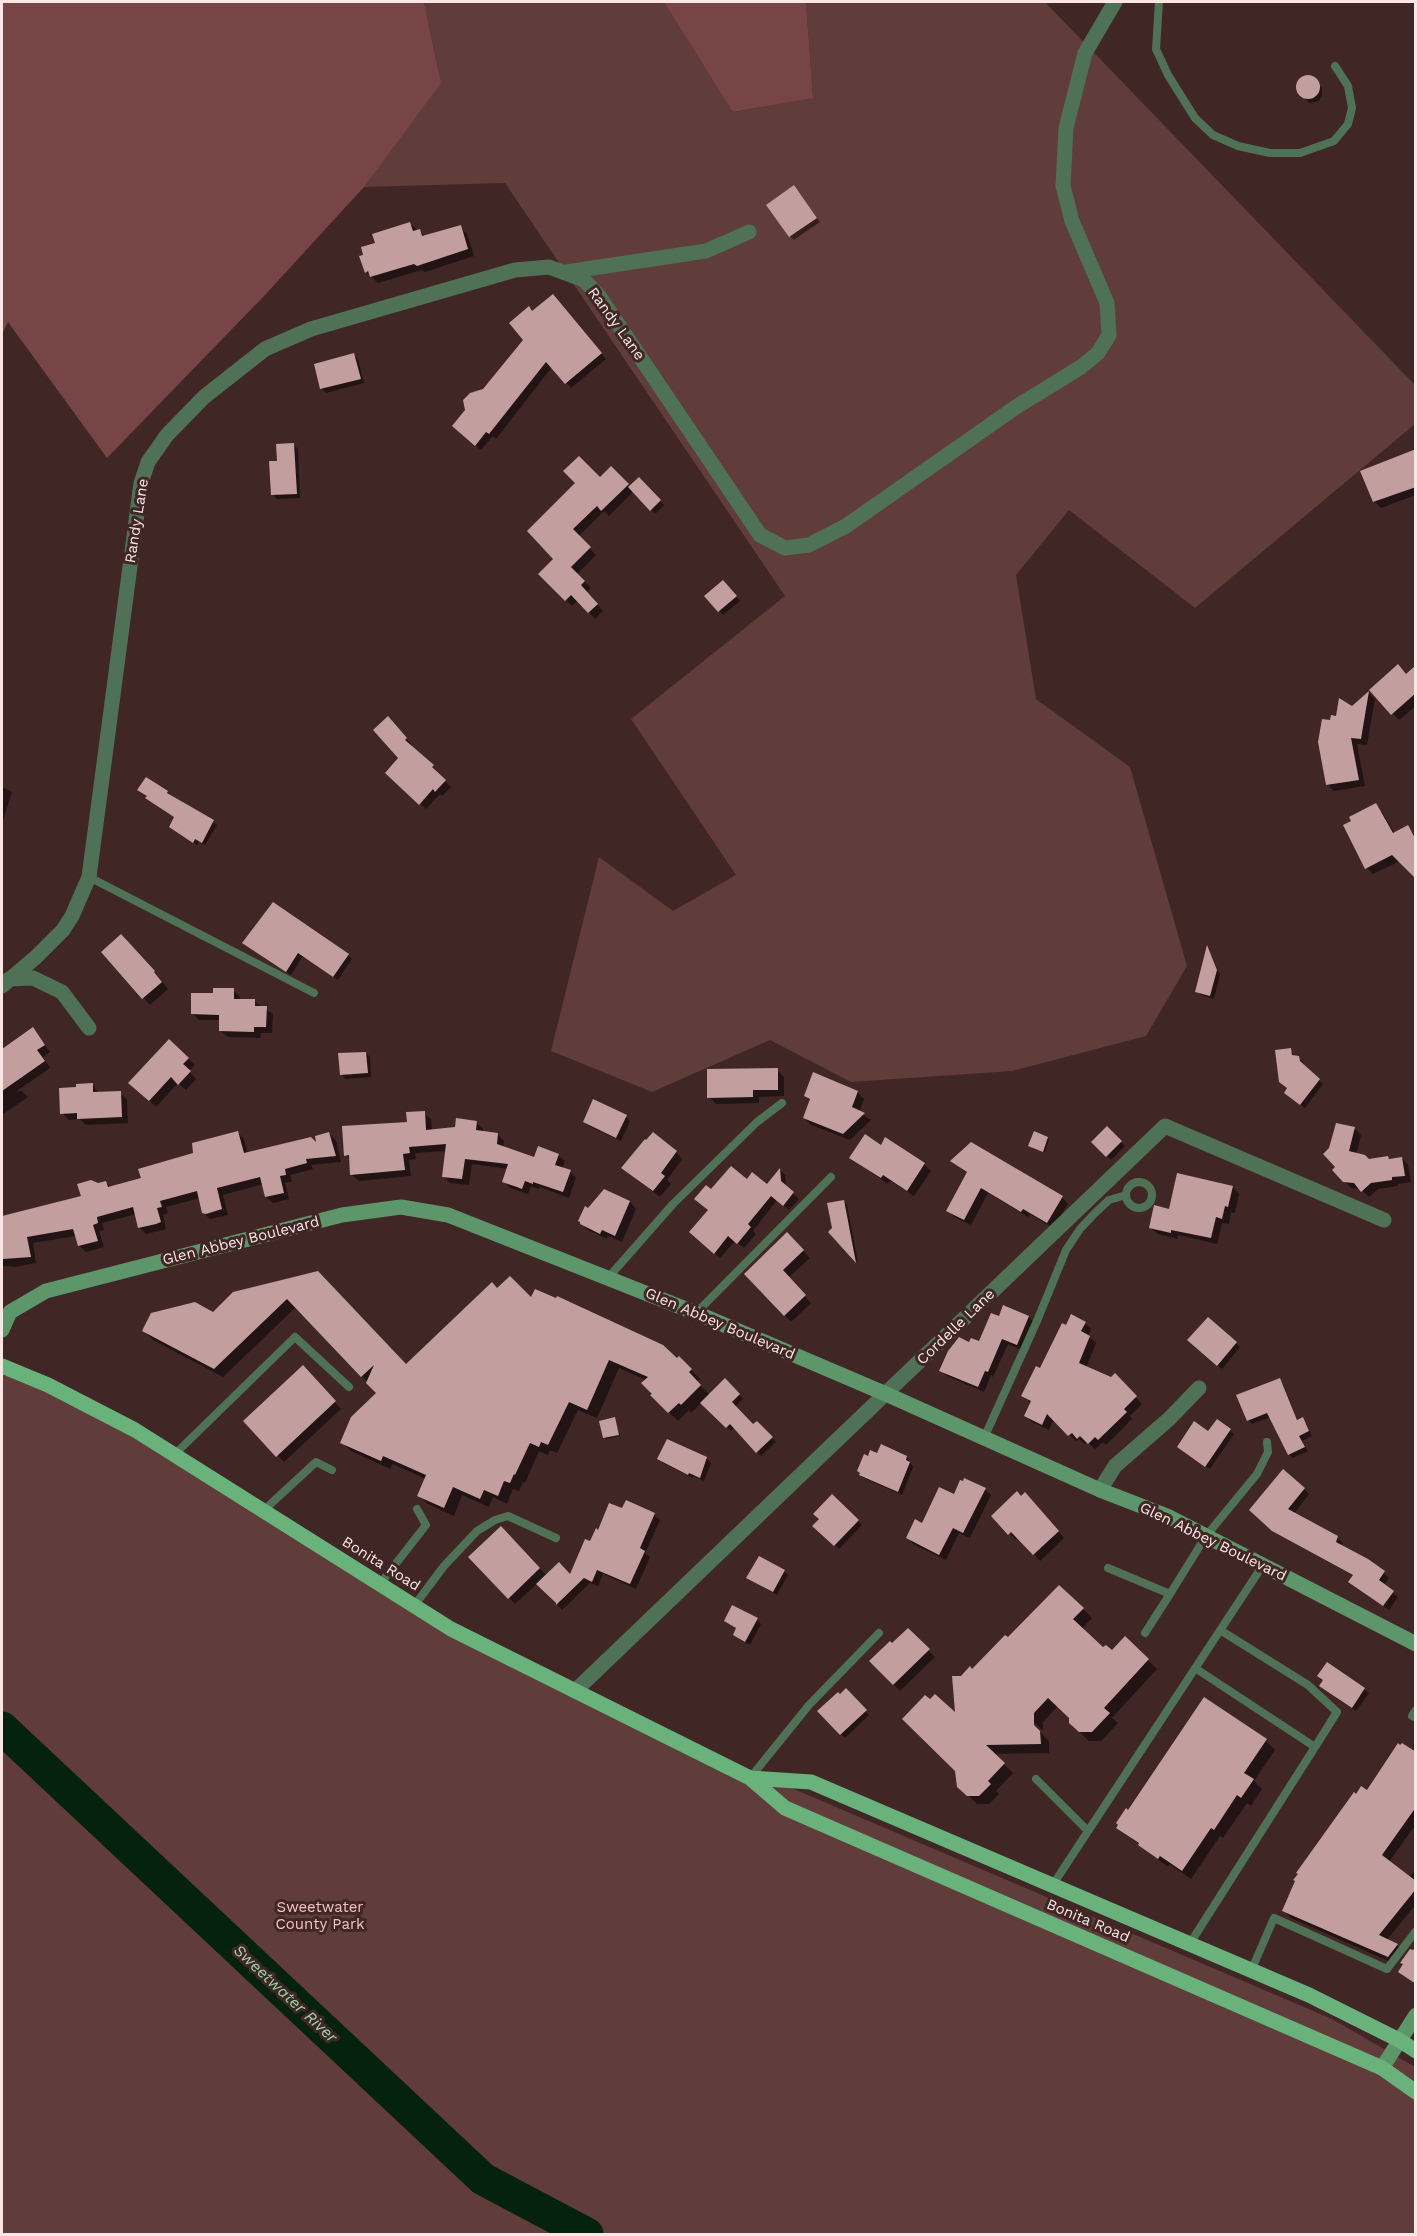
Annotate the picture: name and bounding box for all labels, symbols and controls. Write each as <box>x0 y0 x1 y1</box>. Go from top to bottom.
street label: Randy Lane <box>584 284 648 364</box>
street label: Randy Lane <box>121 477 153 565</box>
street label: Glen Abbey Boulevard <box>161 1213 321 1269</box>
street label: Glen Abbey Boulevard <box>642 1284 798 1364</box>
street label: Cordelle Lane <box>913 1285 999 1369</box>
street label: Glen Abbey Boulevard <box>1137 1499 1289 1585</box>
street label: Bonita Road <box>339 1533 423 1595</box>
street label: Bonita Road <box>1044 1895 1132 1947</box>
park label: Sweetwater County Park <box>275 1899 365 1934</box>
water label: Sweetwater River <box>229 1941 341 2047</box>

